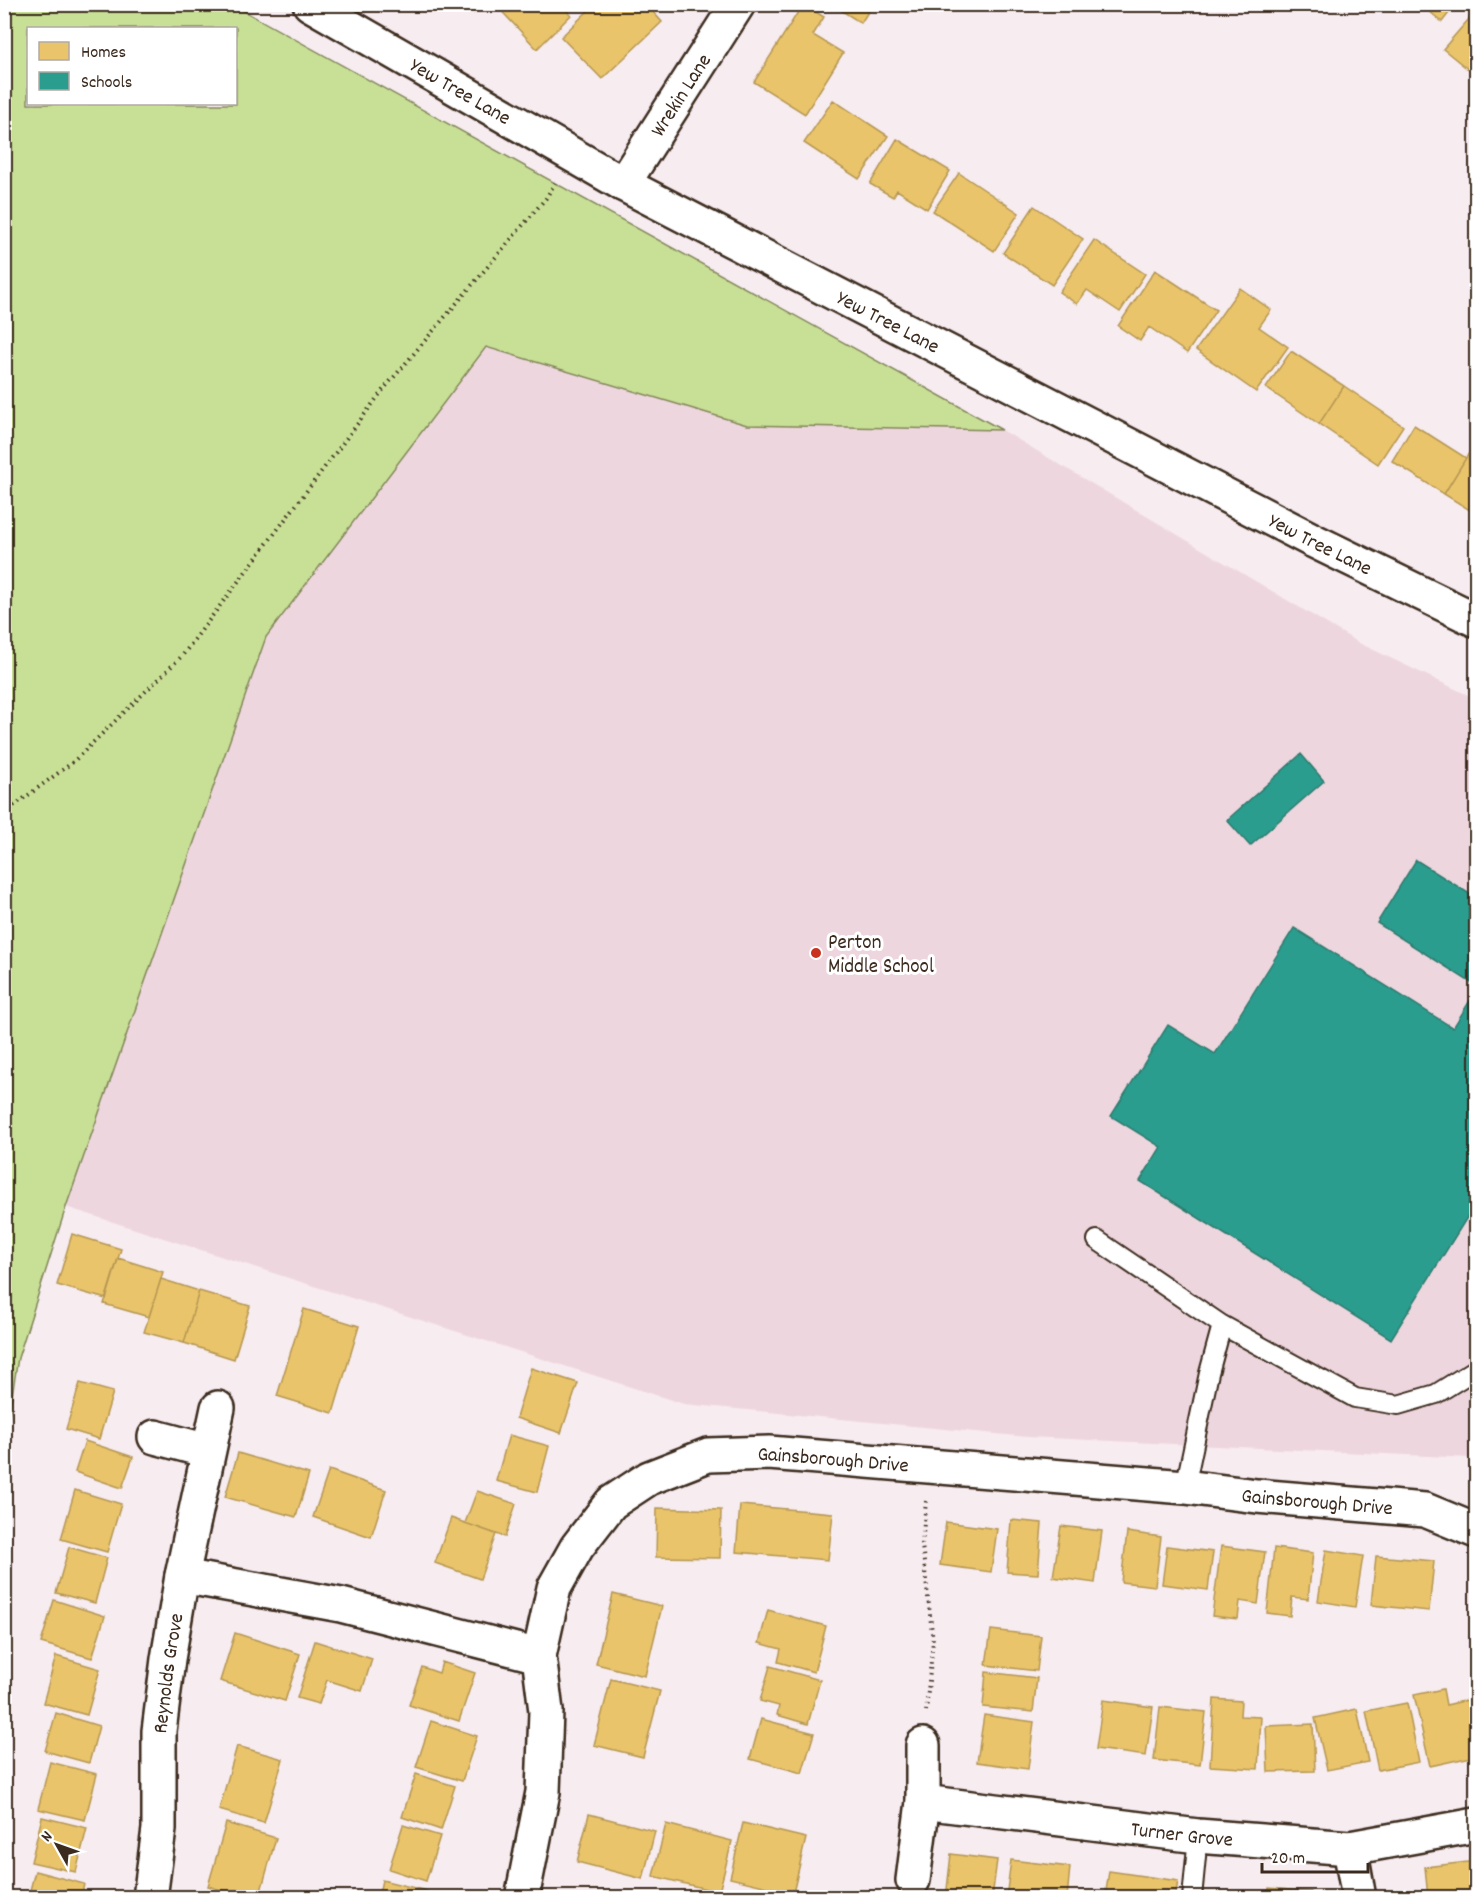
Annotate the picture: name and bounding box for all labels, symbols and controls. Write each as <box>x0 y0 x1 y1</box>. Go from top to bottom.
legend <box>27 27 237 105</box>
text: Homes <box>81 41 126 66</box>
street label: Wrekin Lane <box>645 49 720 144</box>
street label: Yew Tree Lane <box>403 52 515 134</box>
text: Schools <box>81 71 132 96</box>
street label: Yew Tree Lane <box>830 285 944 363</box>
street label: Yew Tree Lane <box>1262 508 1376 585</box>
place label: Perton Middle School <box>828 929 934 983</box>
marker: Perton Middle School <box>809 946 823 960</box>
street label: Gainsborough Drive <box>757 1441 910 1482</box>
street label: Gainsborough Drive <box>1239 1482 1394 1525</box>
street label: Reynolds Grove <box>147 1611 193 1735</box>
north arrow <box>27 1815 87 1875</box>
street label: Turner Grove <box>1129 1816 1234 1857</box>
text: N <box>36 1826 59 1847</box>
scale bar <box>1262 1836 1368 1874</box>
text: 20 m <box>1271 1847 1305 1872</box>

